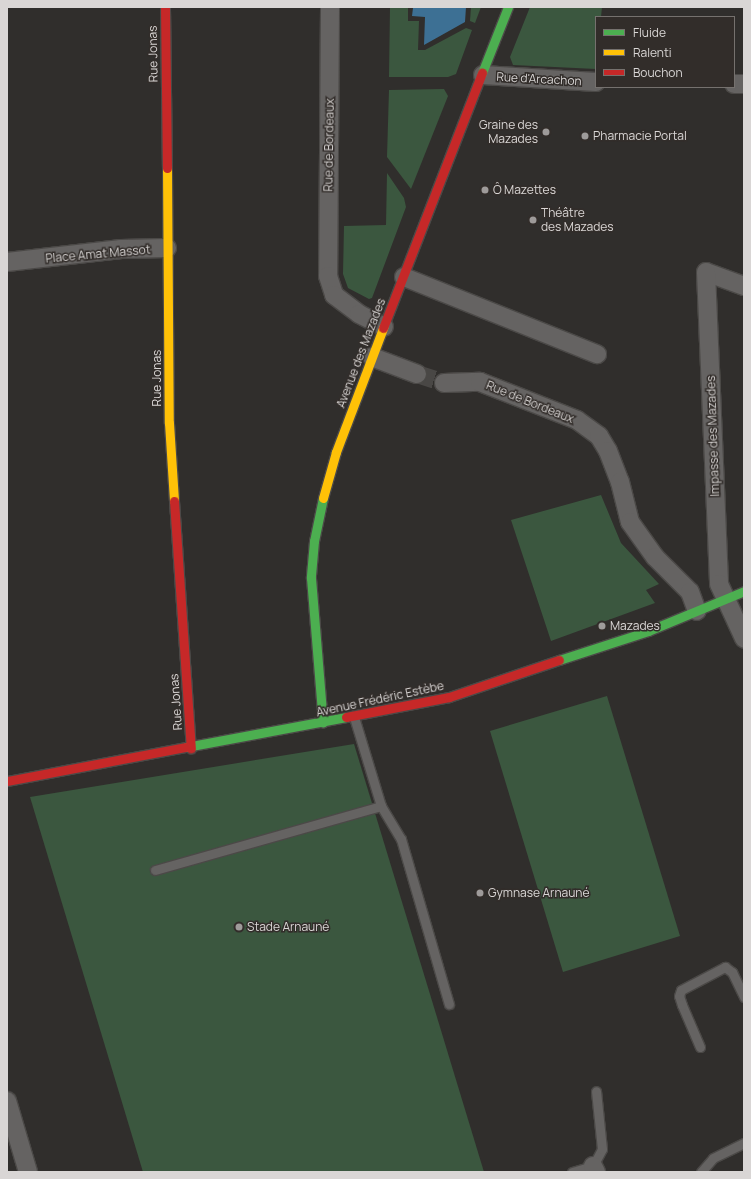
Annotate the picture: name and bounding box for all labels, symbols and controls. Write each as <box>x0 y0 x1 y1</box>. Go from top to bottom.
legend <box>595 16 735 88</box>
text: Fluide <box>633 24 666 41</box>
street label: Rue Jonas <box>145 25 161 83</box>
text: Ralenti <box>633 44 672 61</box>
text: Bouchon <box>633 64 683 81</box>
street label: Rue d'Arcachon <box>496 70 582 88</box>
street label: Rue de Bordeaux <box>321 98 337 192</box>
place label: Graine des Mazades <box>479 118 538 146</box>
marker: Graine des Mazades <box>541 127 551 137</box>
place label: Pharmacie Portal <box>593 129 687 143</box>
marker: Pharmacie Portal <box>580 131 590 141</box>
place label: Ô Mazettes <box>493 183 556 197</box>
marker: Ô Mazettes <box>480 185 490 195</box>
place label: Théâtre des Mazades <box>541 206 614 234</box>
marker: Théâtre des Mazades <box>528 215 538 225</box>
street label: Place Amat Massot <box>45 242 151 266</box>
street label: Avenue des Mazades <box>333 296 389 410</box>
street label: Rue Jonas <box>150 350 164 406</box>
street label: Impasse des Mazades <box>704 375 722 497</box>
street label: Rue de Bordeaux <box>484 378 576 426</box>
place label: Mazades <box>610 619 660 633</box>
marker: Mazades <box>597 621 607 631</box>
street label: Rue Jonas <box>167 673 185 731</box>
street label: Avenue Frédéric Estèbe <box>315 678 445 720</box>
place label: Gymnase Arnauné <box>488 886 589 900</box>
marker: Gymnase Arnauné <box>475 888 485 898</box>
place label: Stade Arnauné <box>247 920 329 934</box>
marker: Stade Arnauné <box>234 922 244 932</box>

